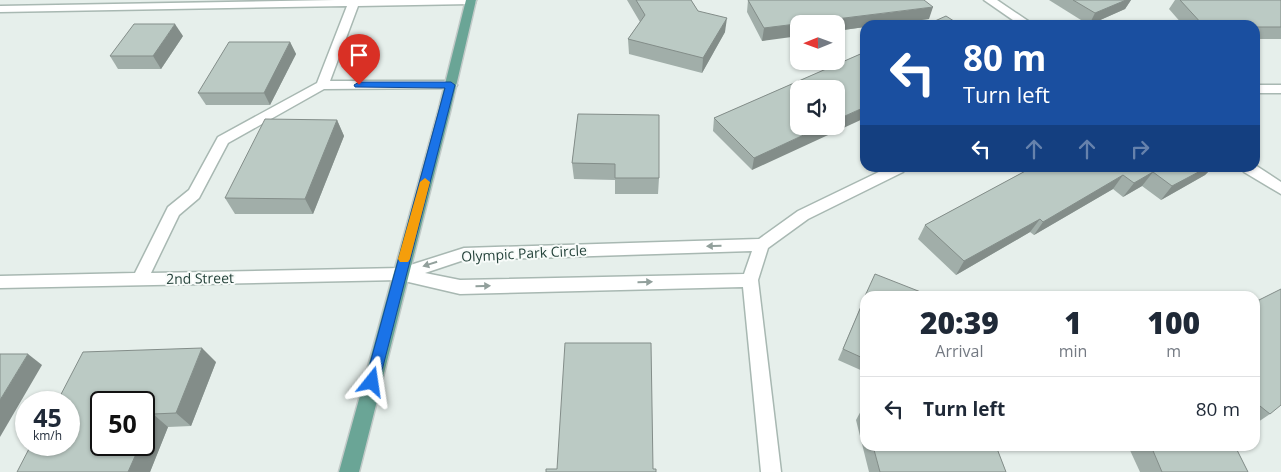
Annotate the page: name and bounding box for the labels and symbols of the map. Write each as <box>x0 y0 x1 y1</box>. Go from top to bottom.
north arrow <box>790 15 845 70</box>
pin <box>338 34 380 85</box>
street label: Olympic Park Circle <box>461 240 588 266</box>
one-way arrow <box>705 242 721 250</box>
one-way arrow <box>423 261 438 269</box>
street label: 2nd Street <box>166 268 234 288</box>
one-way arrow <box>637 278 653 286</box>
one-way arrow <box>475 282 491 290</box>
position arrow <box>345 355 397 407</box>
speed limit sign: 50 <box>90 391 155 456</box>

